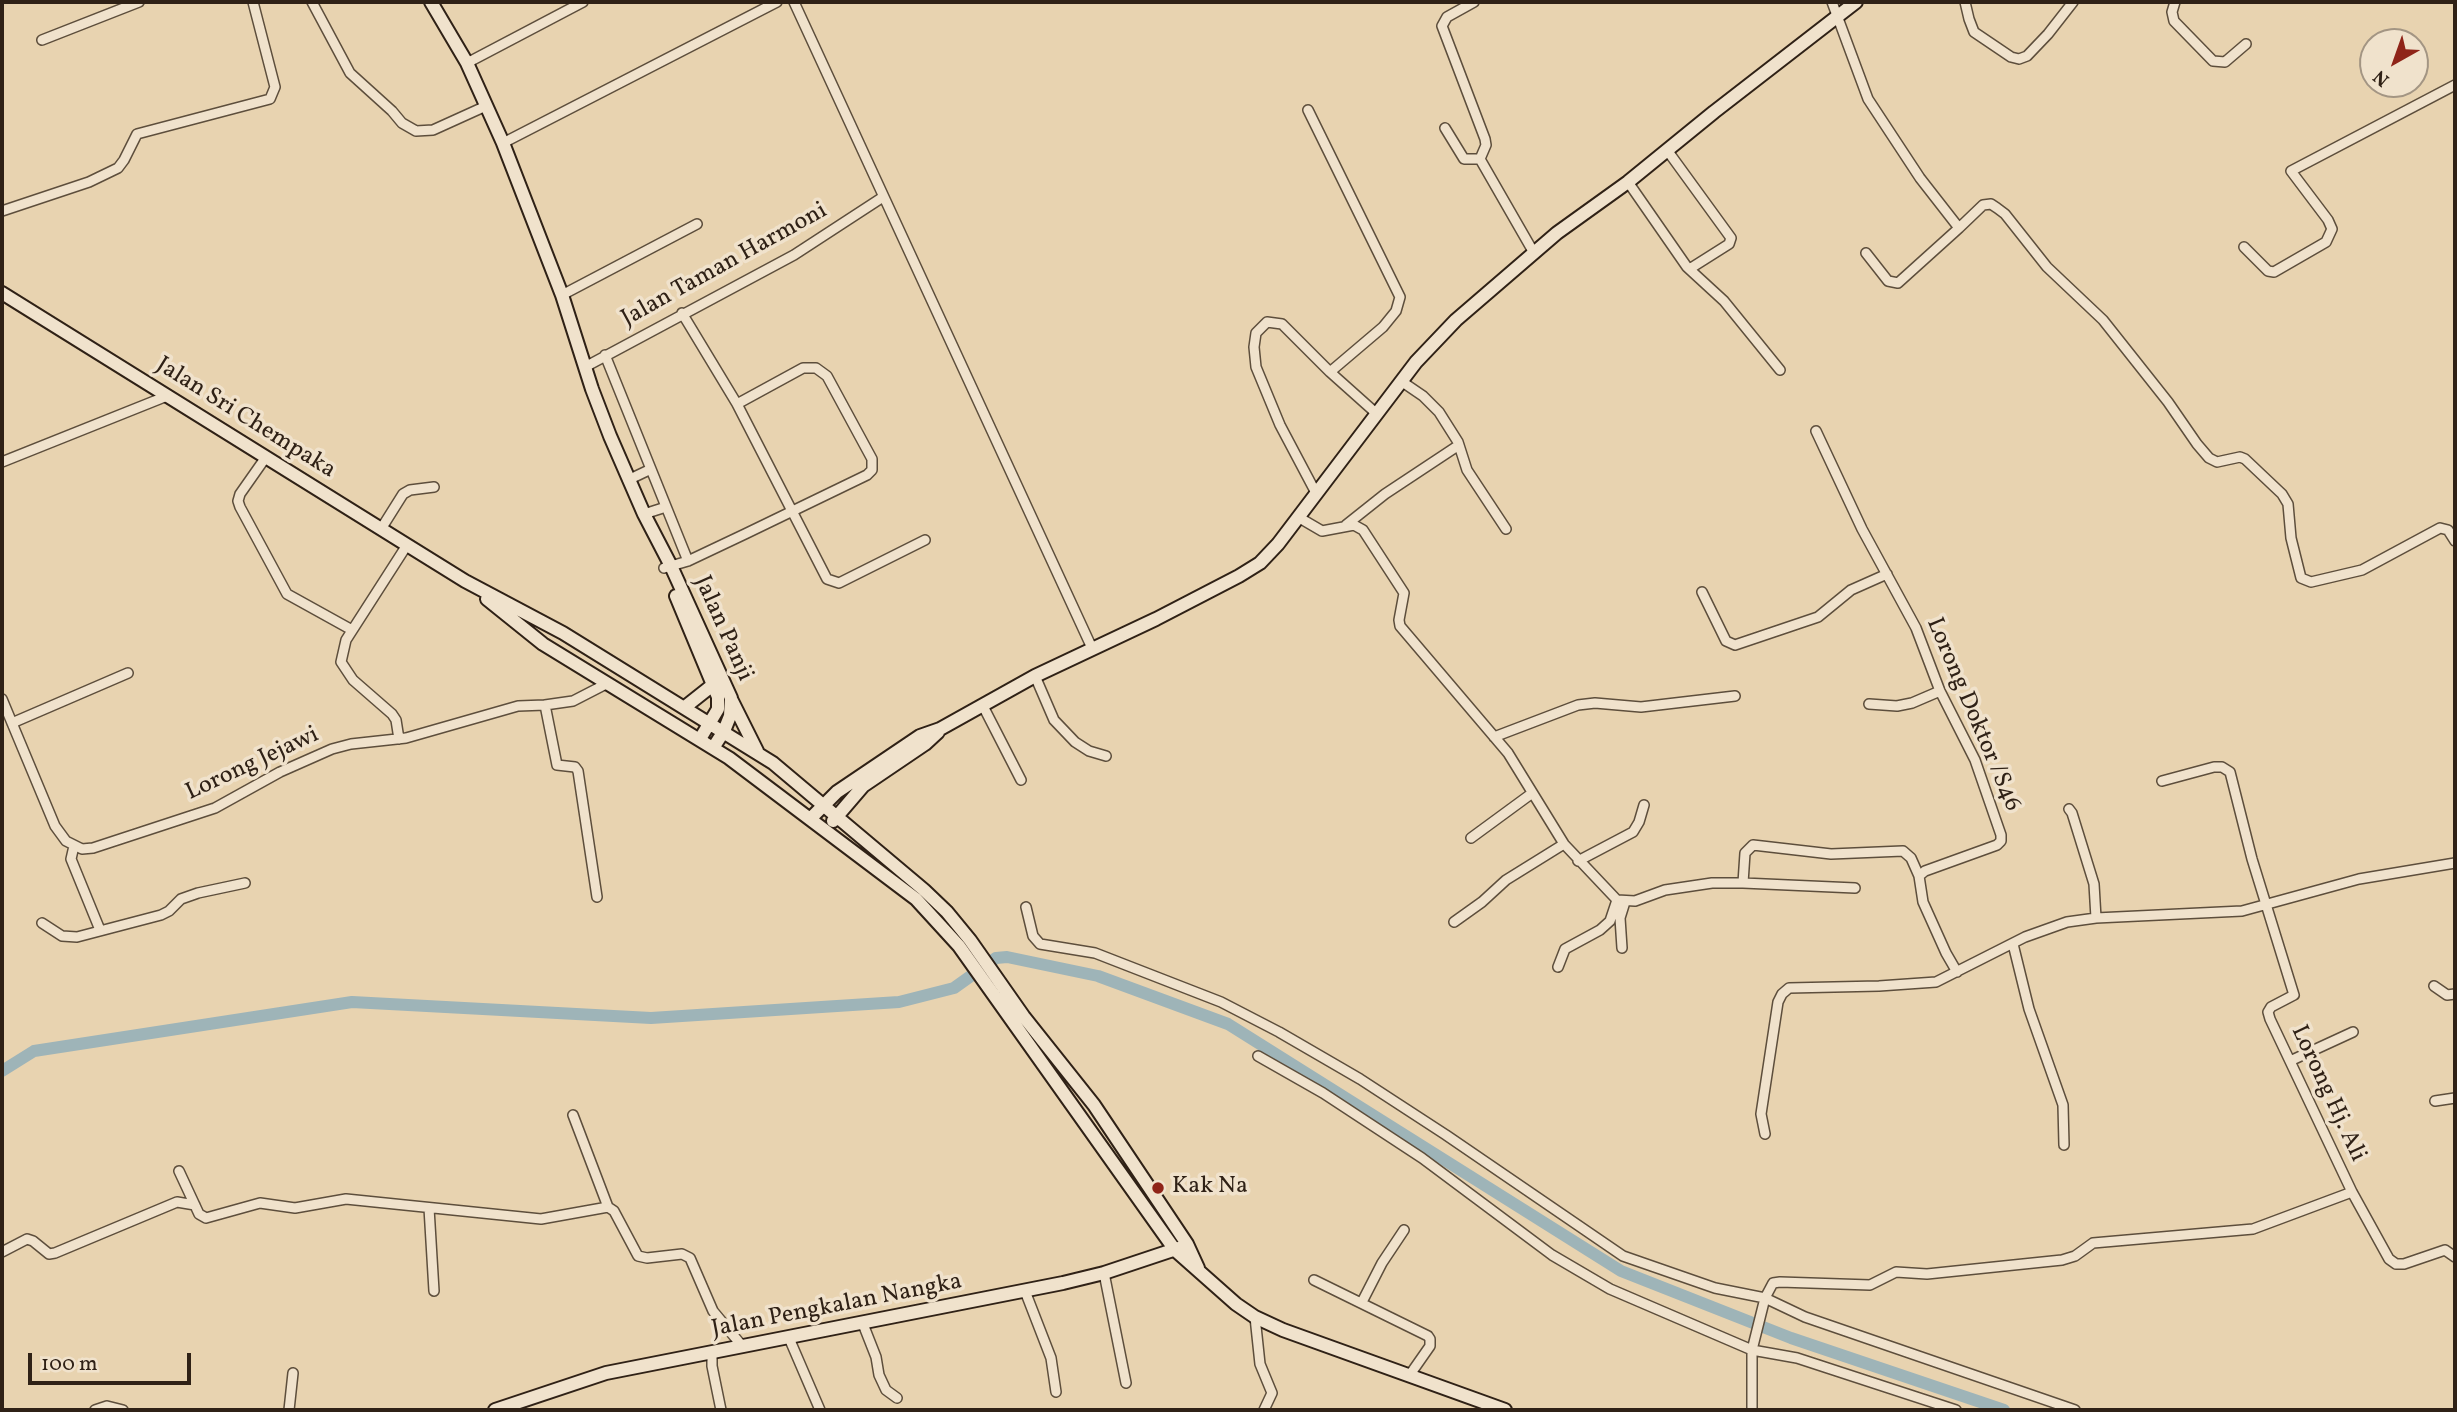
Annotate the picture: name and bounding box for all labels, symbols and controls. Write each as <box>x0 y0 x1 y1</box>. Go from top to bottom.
north arrow <box>2359 28 2429 98</box>
text: N <box>2368 63 2395 92</box>
street label: Jalan Taman Harmoni <box>617 198 833 334</box>
street label: Jalan Sri Chempaka <box>150 352 340 486</box>
street label: Jalan Panji <box>686 572 758 686</box>
street label: Lorong Doktor /S46 <box>1918 614 2026 816</box>
street label: Lorong Jejawi <box>182 722 324 808</box>
street label: Lorong Hj. Ali <box>2283 1021 2371 1167</box>
place label: Kak Na <box>1172 1174 1248 1202</box>
marker: Kak Na <box>1150 1180 1166 1196</box>
street label: Jalan Pengkalan Nangka <box>709 1269 965 1345</box>
scale bar <box>32 1338 194 1382</box>
text: 100 m <box>41 1350 98 1379</box>

